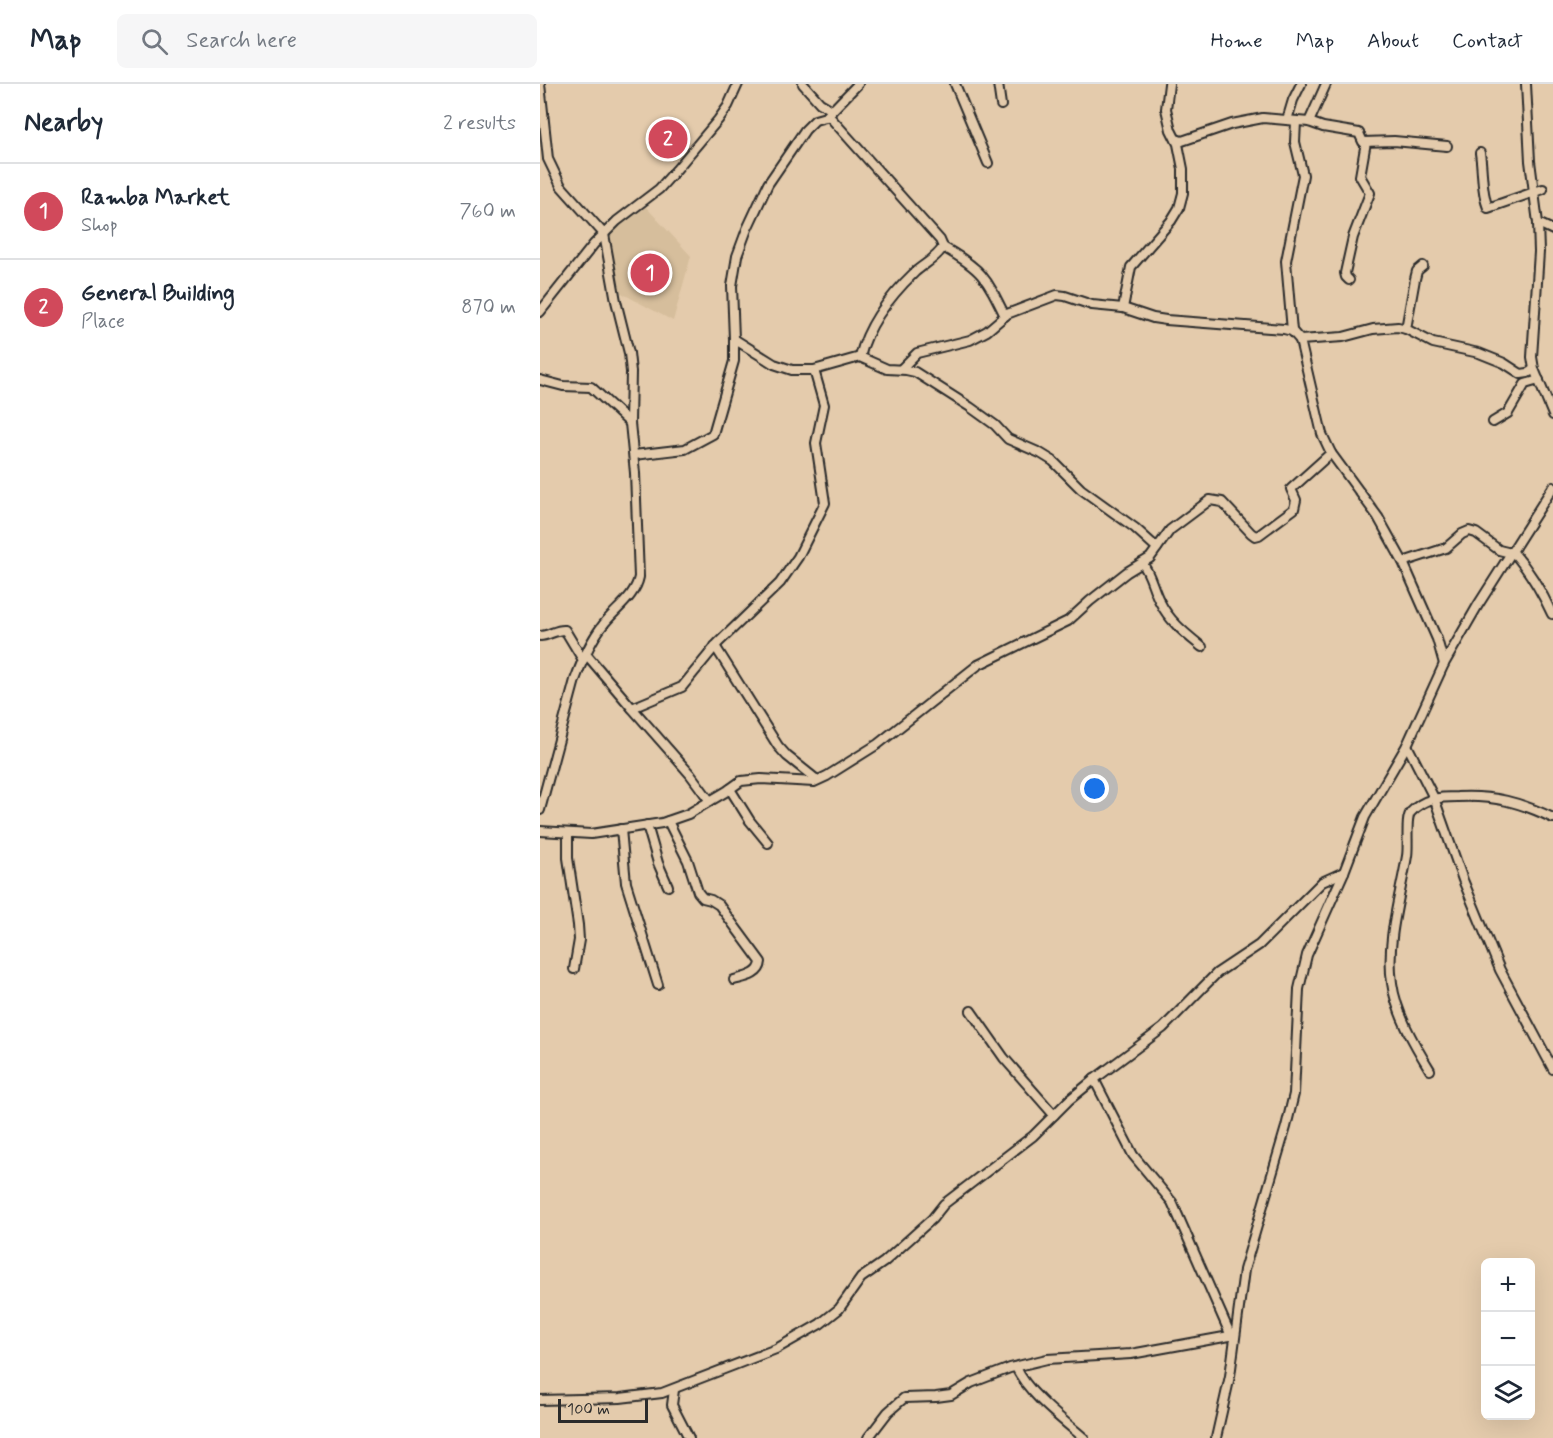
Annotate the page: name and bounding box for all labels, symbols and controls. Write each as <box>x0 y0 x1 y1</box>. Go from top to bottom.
search box <box>117 14 537 68</box>
text: Map <box>30 23 81 60</box>
icon: search <box>138 25 171 58</box>
text: Search here <box>186 27 297 55</box>
text: Home <box>1211 27 1263 55</box>
text: Map <box>1296 27 1334 55</box>
text: About <box>1367 27 1419 55</box>
text: Contact <box>1452 27 1523 55</box>
text: Nearby <box>24 106 103 140</box>
text: 2 results <box>443 110 516 137</box>
pin: 2 <box>648 116 688 162</box>
text: Ramba Market <box>81 184 230 212</box>
text: 1 <box>39 198 48 225</box>
text: 760 m <box>459 198 516 225</box>
text: Shop <box>81 212 118 239</box>
pin: 1 <box>630 250 670 296</box>
text: General Building <box>81 280 235 308</box>
text: 2 <box>39 294 48 321</box>
text: 870 m <box>461 294 516 321</box>
text: Place <box>81 308 125 335</box>
your location <box>1080 774 1109 803</box>
map controls <box>1481 1258 1535 1420</box>
button: + <box>1481 1258 1535 1312</box>
button: − <box>1481 1312 1535 1366</box>
button: layers <box>1481 1366 1535 1420</box>
scale bar <box>558 1396 648 1424</box>
text: 100 m <box>567 1399 610 1420</box>

